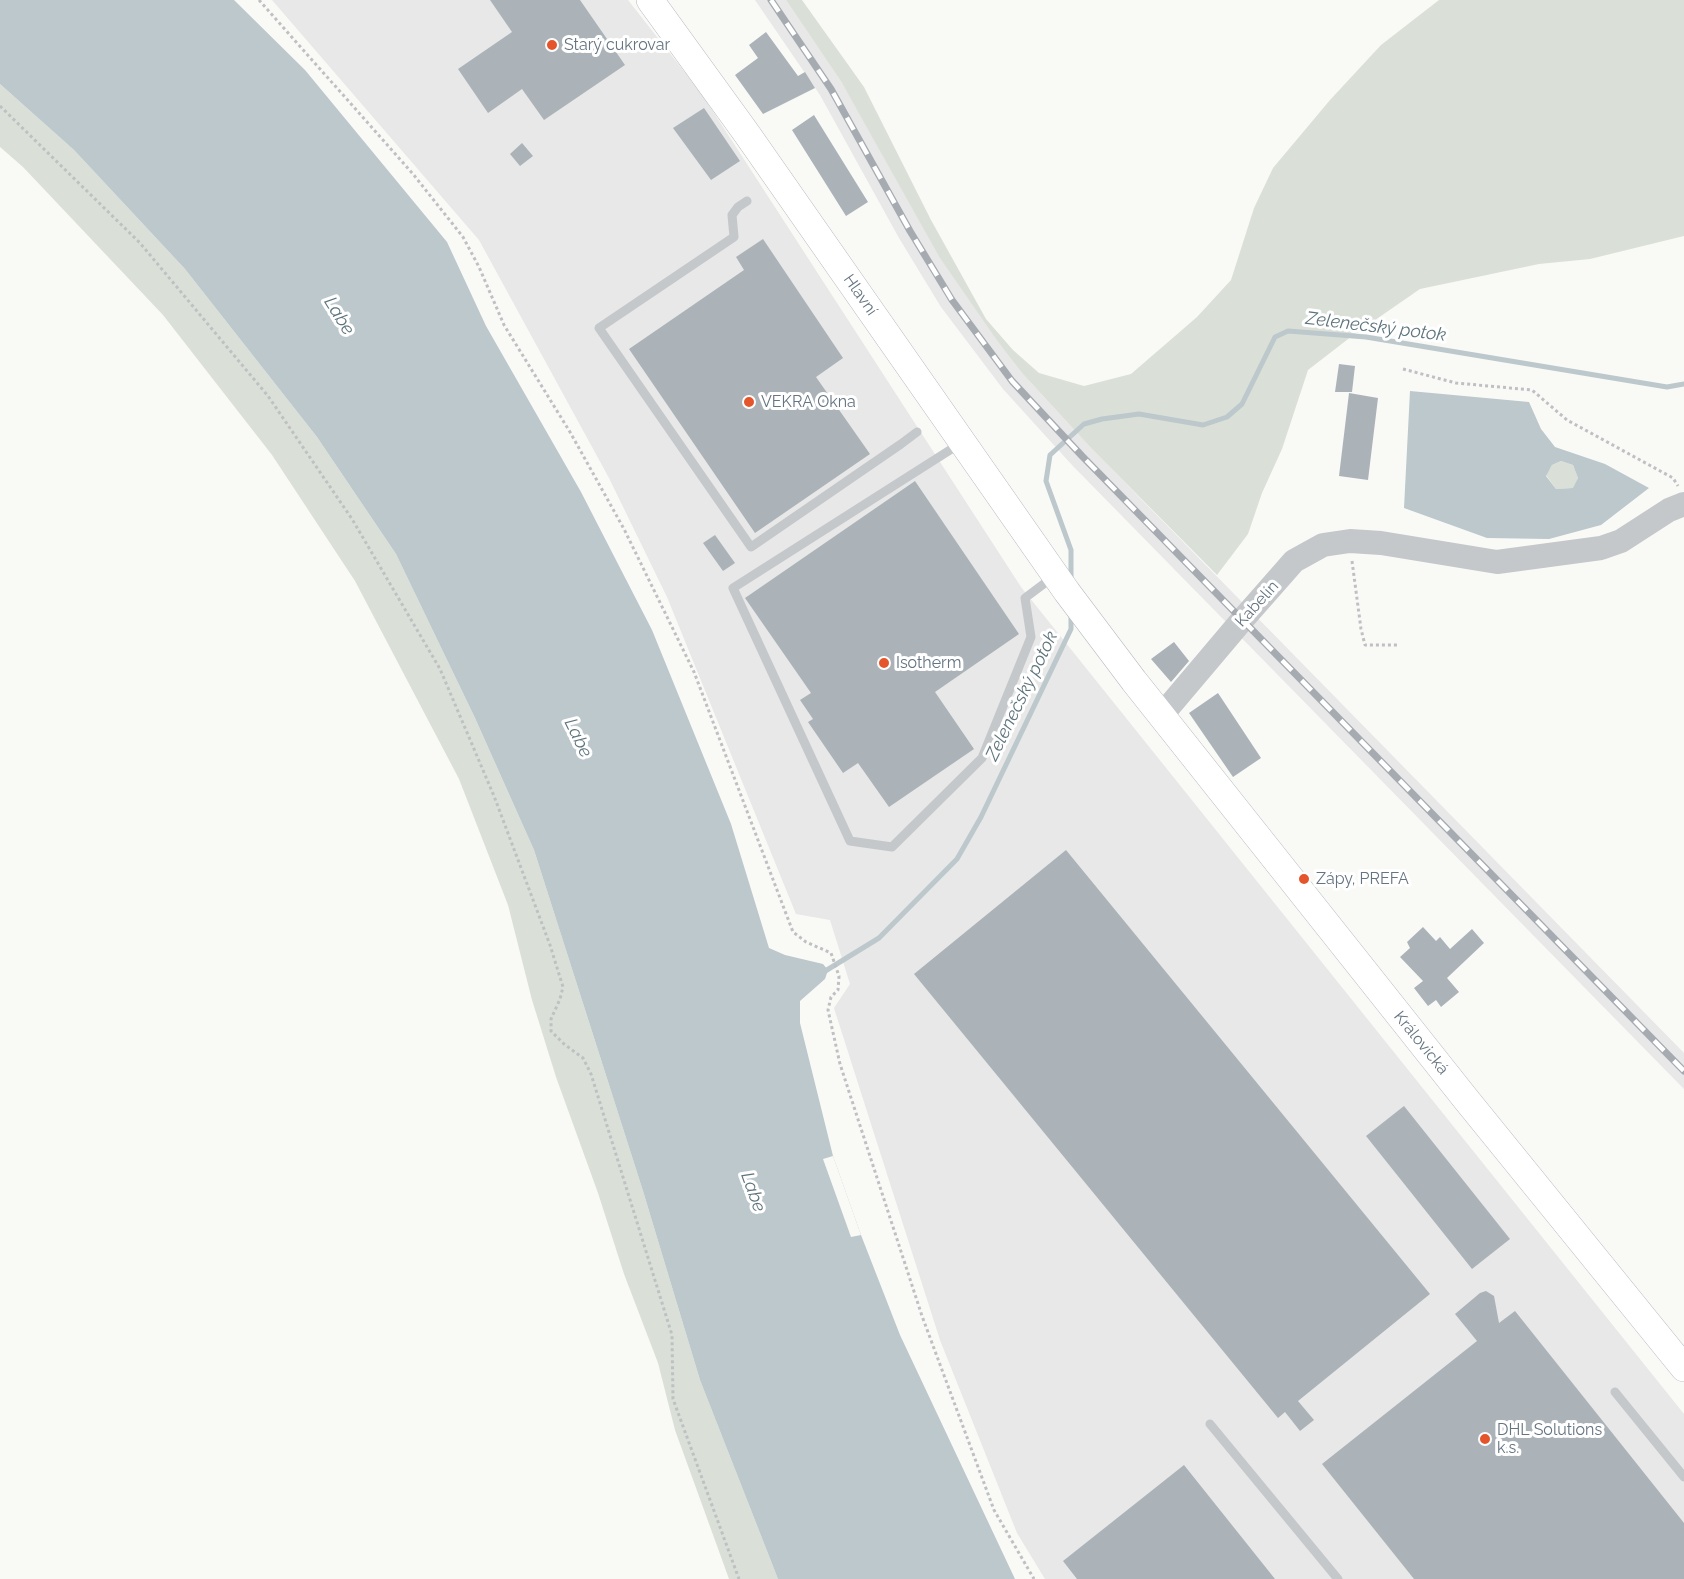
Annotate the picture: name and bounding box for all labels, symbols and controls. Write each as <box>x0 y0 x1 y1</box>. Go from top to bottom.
place label: Starý cukrovar <box>564 35 670 55</box>
marker: Starý cukrovar <box>545 38 559 52</box>
street label: Hlavní <box>839 271 881 319</box>
water label: Labe <box>319 293 359 339</box>
water label: Zelenečský potok <box>1305 308 1447 346</box>
place label: VEKRA Okna <box>761 392 856 412</box>
marker: VEKRA Okna <box>742 395 756 409</box>
street label: Kabelín <box>1231 577 1283 631</box>
water label: Zelenečský potok <box>981 628 1063 764</box>
place label: Isotherm <box>896 653 961 673</box>
marker: Isotherm <box>877 656 891 670</box>
water label: Labe <box>559 715 597 761</box>
place label: Zápy, PREFA <box>1316 869 1409 889</box>
marker: Zápy, PREFA <box>1297 872 1311 886</box>
street label: Královická <box>1390 1007 1452 1079</box>
water label: Labe <box>736 1169 770 1215</box>
place label: DHL Solutions k.s. <box>1497 1420 1602 1458</box>
marker: DHL Solutions k.s. <box>1478 1432 1492 1446</box>

